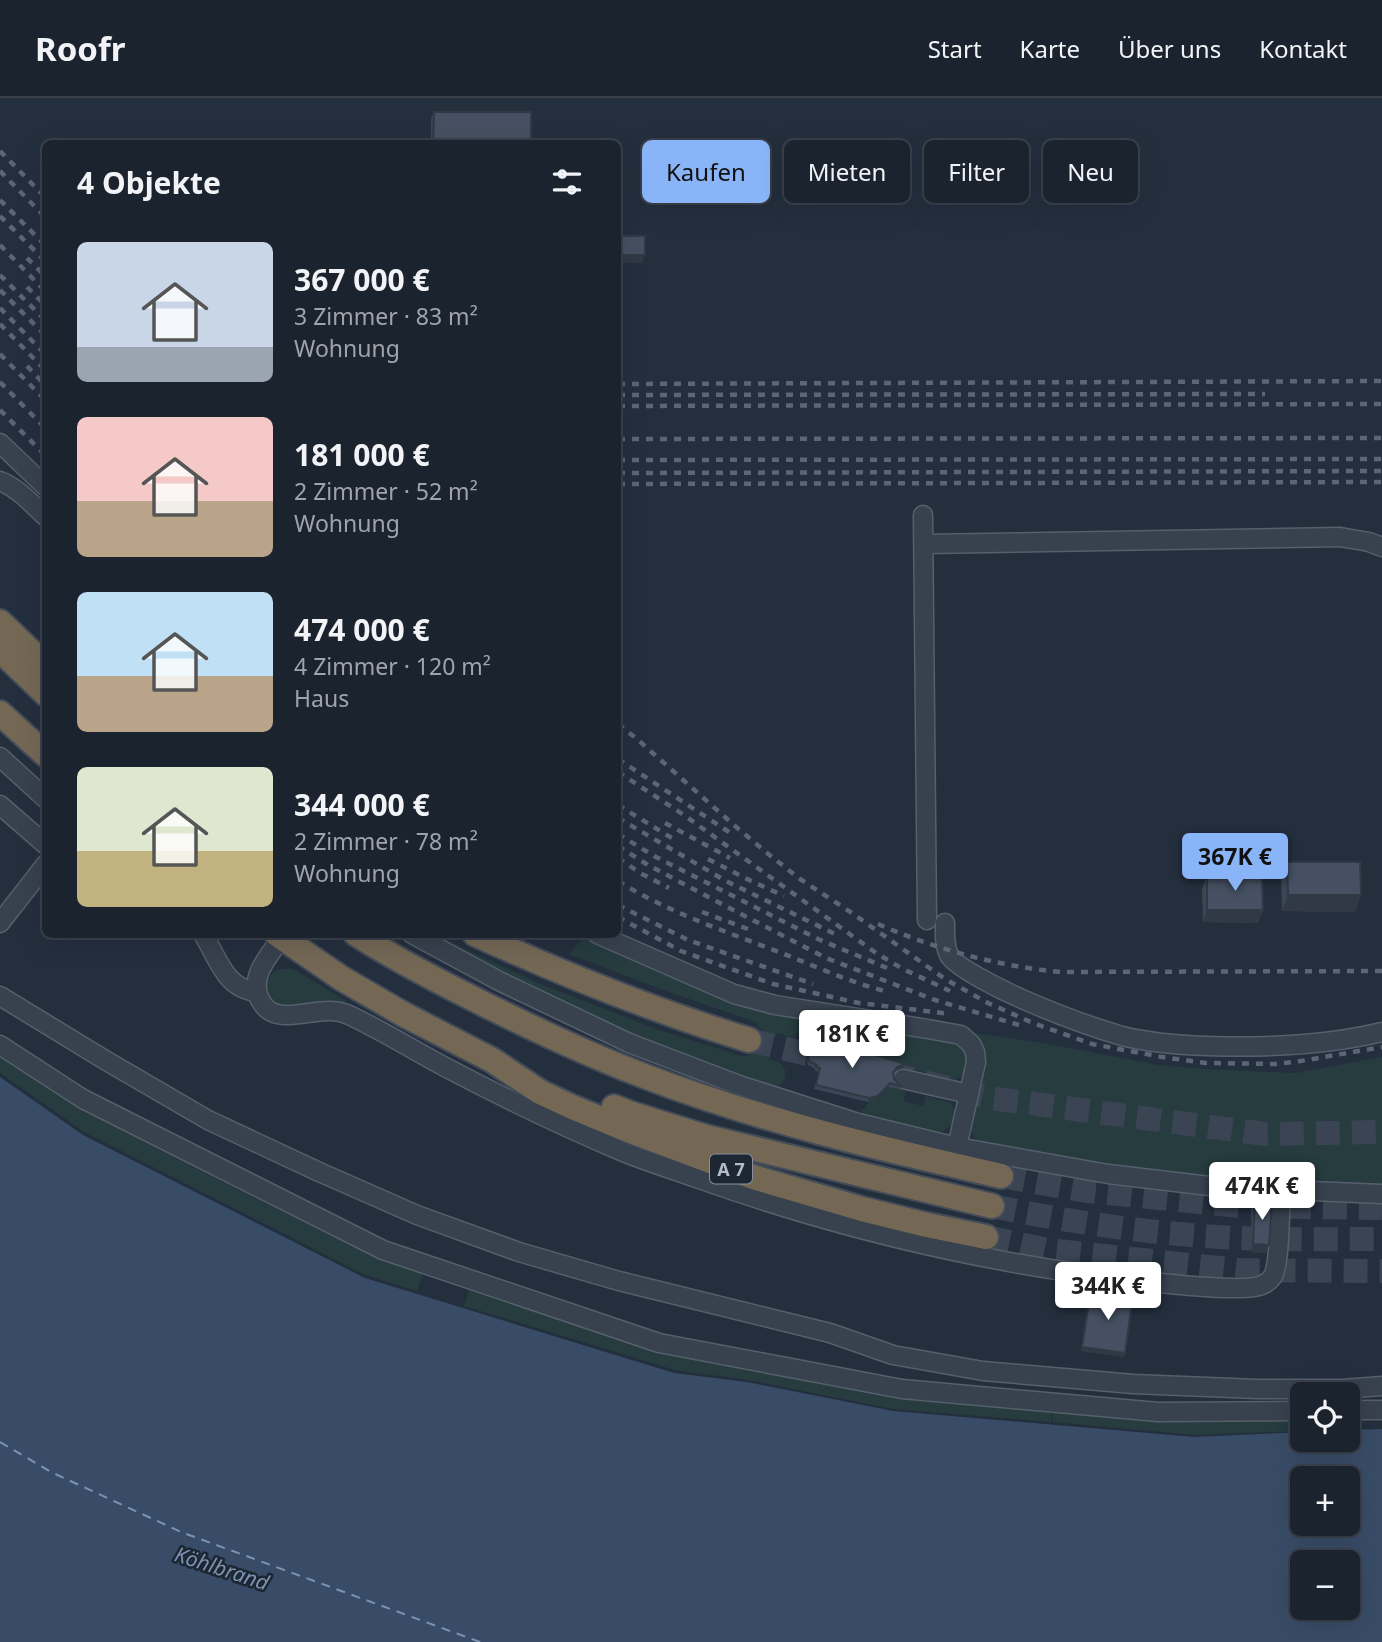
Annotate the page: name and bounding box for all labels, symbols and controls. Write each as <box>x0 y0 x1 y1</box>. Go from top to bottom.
text: Roofr <box>35 26 125 71</box>
text: Start <box>928 32 982 65</box>
text: Karte <box>1020 32 1080 65</box>
text: Über uns <box>1118 32 1221 65</box>
text: Kontakt <box>1259 32 1347 65</box>
chip: Kaufen <box>642 140 770 203</box>
chip: Mieten <box>784 140 910 203</box>
chip: Filter <box>924 140 1029 203</box>
chip: Neu <box>1043 140 1138 203</box>
text: 4 Objekte <box>77 162 221 203</box>
icon: filters <box>548 163 586 201</box>
text: 367 000 € <box>294 259 430 300</box>
icon: home <box>133 270 217 354</box>
text: 3 Zimmer · 83 m² <box>294 300 478 332</box>
text: Wohnung <box>294 332 400 364</box>
text: 181 000 € <box>294 434 430 475</box>
icon: home <box>133 445 217 529</box>
text: 2 Zimmer · 52 m² <box>294 475 478 507</box>
text: Wohnung <box>294 507 400 539</box>
text: 474 000 € <box>294 609 430 650</box>
icon: home <box>133 620 217 704</box>
text: 4 Zimmer · 120 m² <box>294 650 491 682</box>
text: Haus <box>294 682 349 714</box>
text: 344 000 € <box>294 784 430 825</box>
icon: home <box>133 795 217 879</box>
text: 2 Zimmer · 78 m² <box>294 825 478 857</box>
pin: 367K € <box>1178 834 1292 893</box>
text: 367K € <box>1198 840 1272 872</box>
text: Wohnung <box>294 857 400 889</box>
pin: 181K € <box>795 1010 909 1070</box>
text: 181K € <box>815 1017 889 1049</box>
road number: A 7 <box>710 1154 752 1184</box>
pin: 474K € <box>1205 1162 1319 1222</box>
text: 474K € <box>1225 1169 1299 1201</box>
pin: 344K € <box>1051 1262 1165 1322</box>
text: 344K € <box>1071 1269 1145 1301</box>
map controls <box>1290 1382 1360 1620</box>
button: locate <box>1290 1382 1360 1452</box>
button: + <box>1290 1466 1360 1536</box>
water label: Köhlbrand <box>171 1540 274 1597</box>
button: − <box>1290 1550 1360 1620</box>

